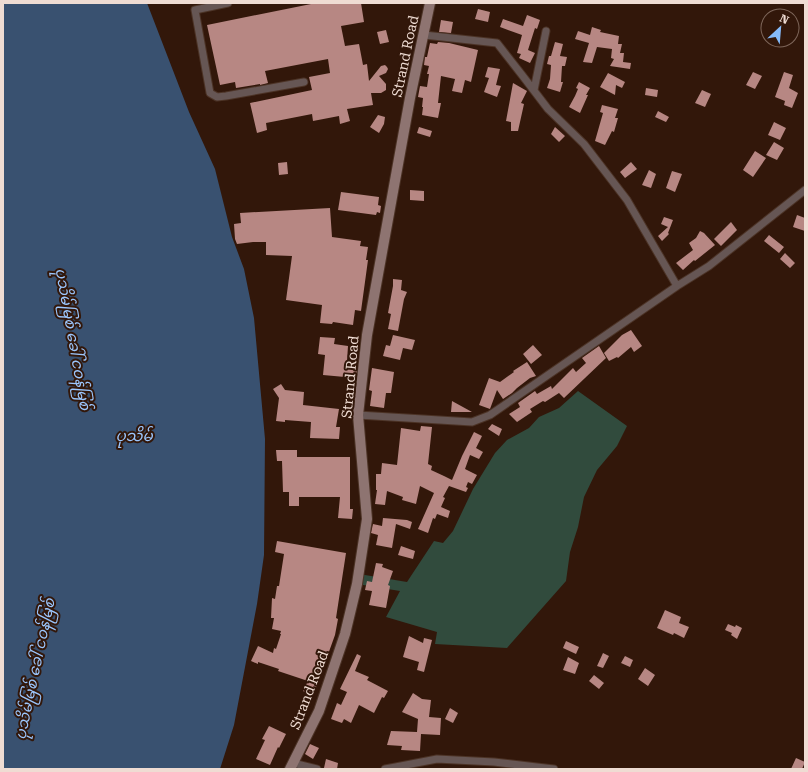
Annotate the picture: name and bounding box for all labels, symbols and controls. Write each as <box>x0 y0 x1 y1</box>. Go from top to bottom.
north arrow <box>760 8 800 48</box>
text: N <box>778 12 791 27</box>
street label: Strand Road <box>389 14 421 98</box>
water label: ပုသိမ်မြစ် ခေါ် ငဝန်မြစ် <box>49 266 97 413</box>
street label: Strand Road <box>338 335 362 419</box>
water label: ပုသိမ် <box>115 425 154 448</box>
water label: ပုသိမ်မြစ် ခေါ် ငဝန်မြစ် <box>9 595 62 742</box>
street label: Strand Road <box>287 648 331 732</box>

